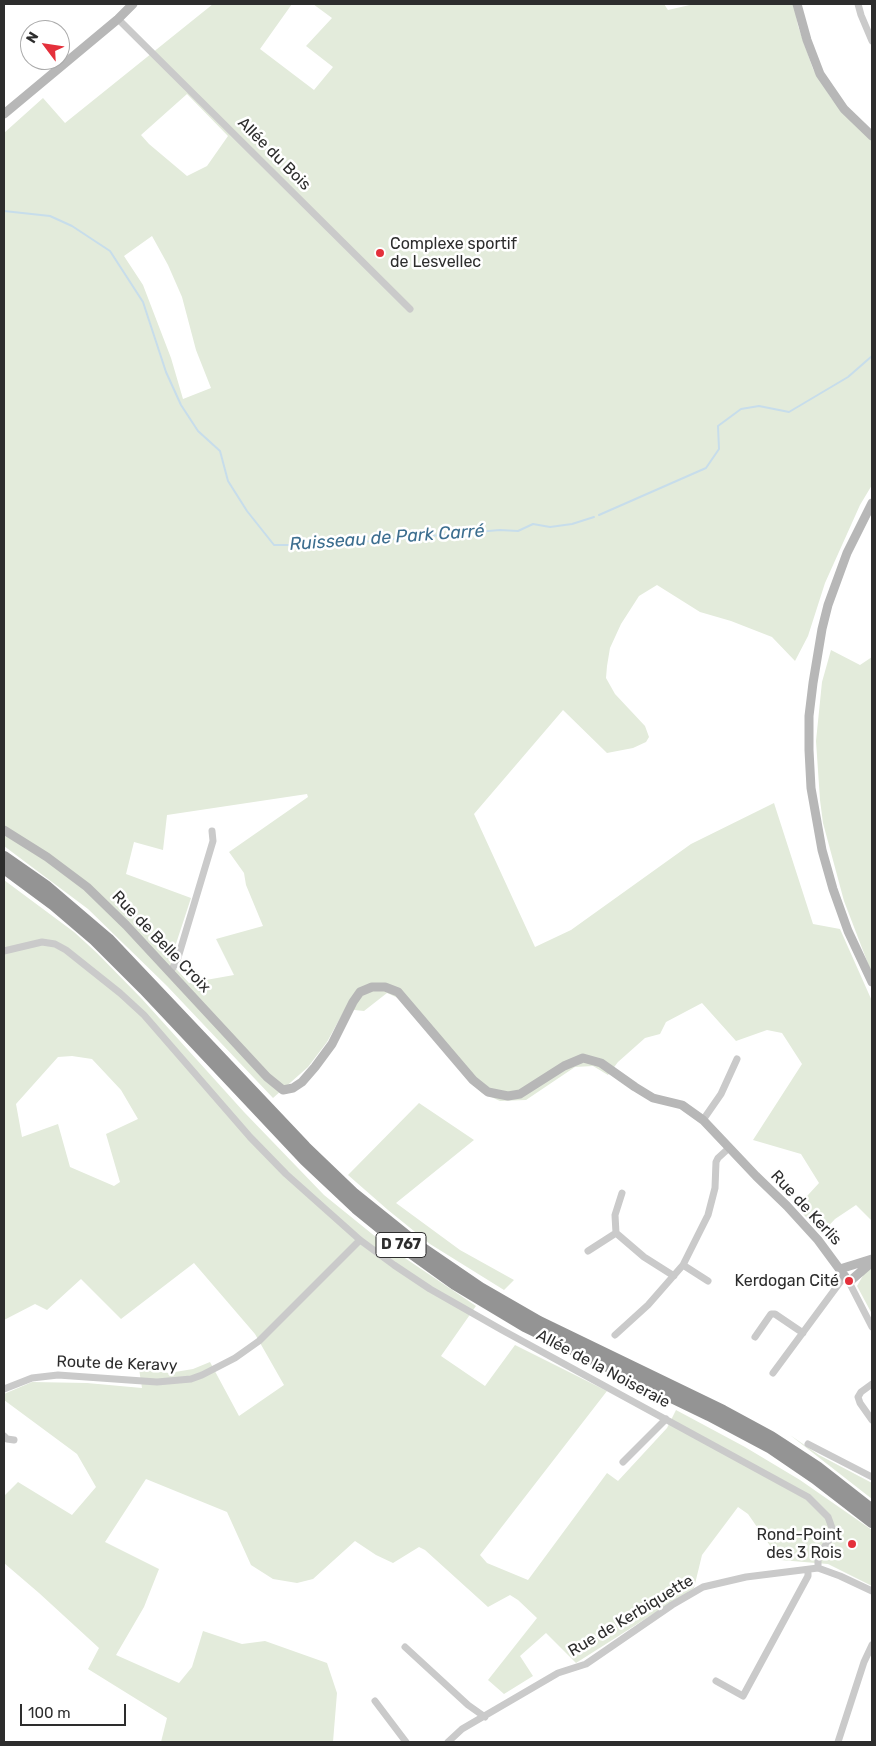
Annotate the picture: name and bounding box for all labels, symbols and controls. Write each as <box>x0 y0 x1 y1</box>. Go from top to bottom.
north arrow <box>20 20 70 70</box>
text: N <box>23 29 42 46</box>
street label: Allée du Bois <box>234 114 314 194</box>
place label: Complexe sportif de Lesvellec <box>390 234 517 272</box>
marker: Complexe sportif de Lesvellec <box>374 247 386 259</box>
water label: Ruisseau de Park Carré <box>289 520 485 556</box>
street label: Rue de Belle Croix <box>108 887 214 997</box>
street label: Rue de Kerlis <box>766 1167 846 1249</box>
road number: D 767 <box>376 1232 426 1258</box>
place label: Kerdogan Cité <box>735 1271 839 1291</box>
marker: Kerdogan Cité <box>843 1275 855 1287</box>
street label: Allée de la Noiseraie <box>533 1326 673 1412</box>
street label: Route de Keravy <box>56 1352 178 1376</box>
place label: Rond-Point des 3 Rois <box>757 1525 842 1563</box>
marker: Rond-Point des 3 Rois <box>846 1538 858 1550</box>
street label: Rue de Kerbiquette <box>565 1571 697 1661</box>
scale bar <box>22 1694 129 1726</box>
text: 100 m <box>28 1704 70 1722</box>

